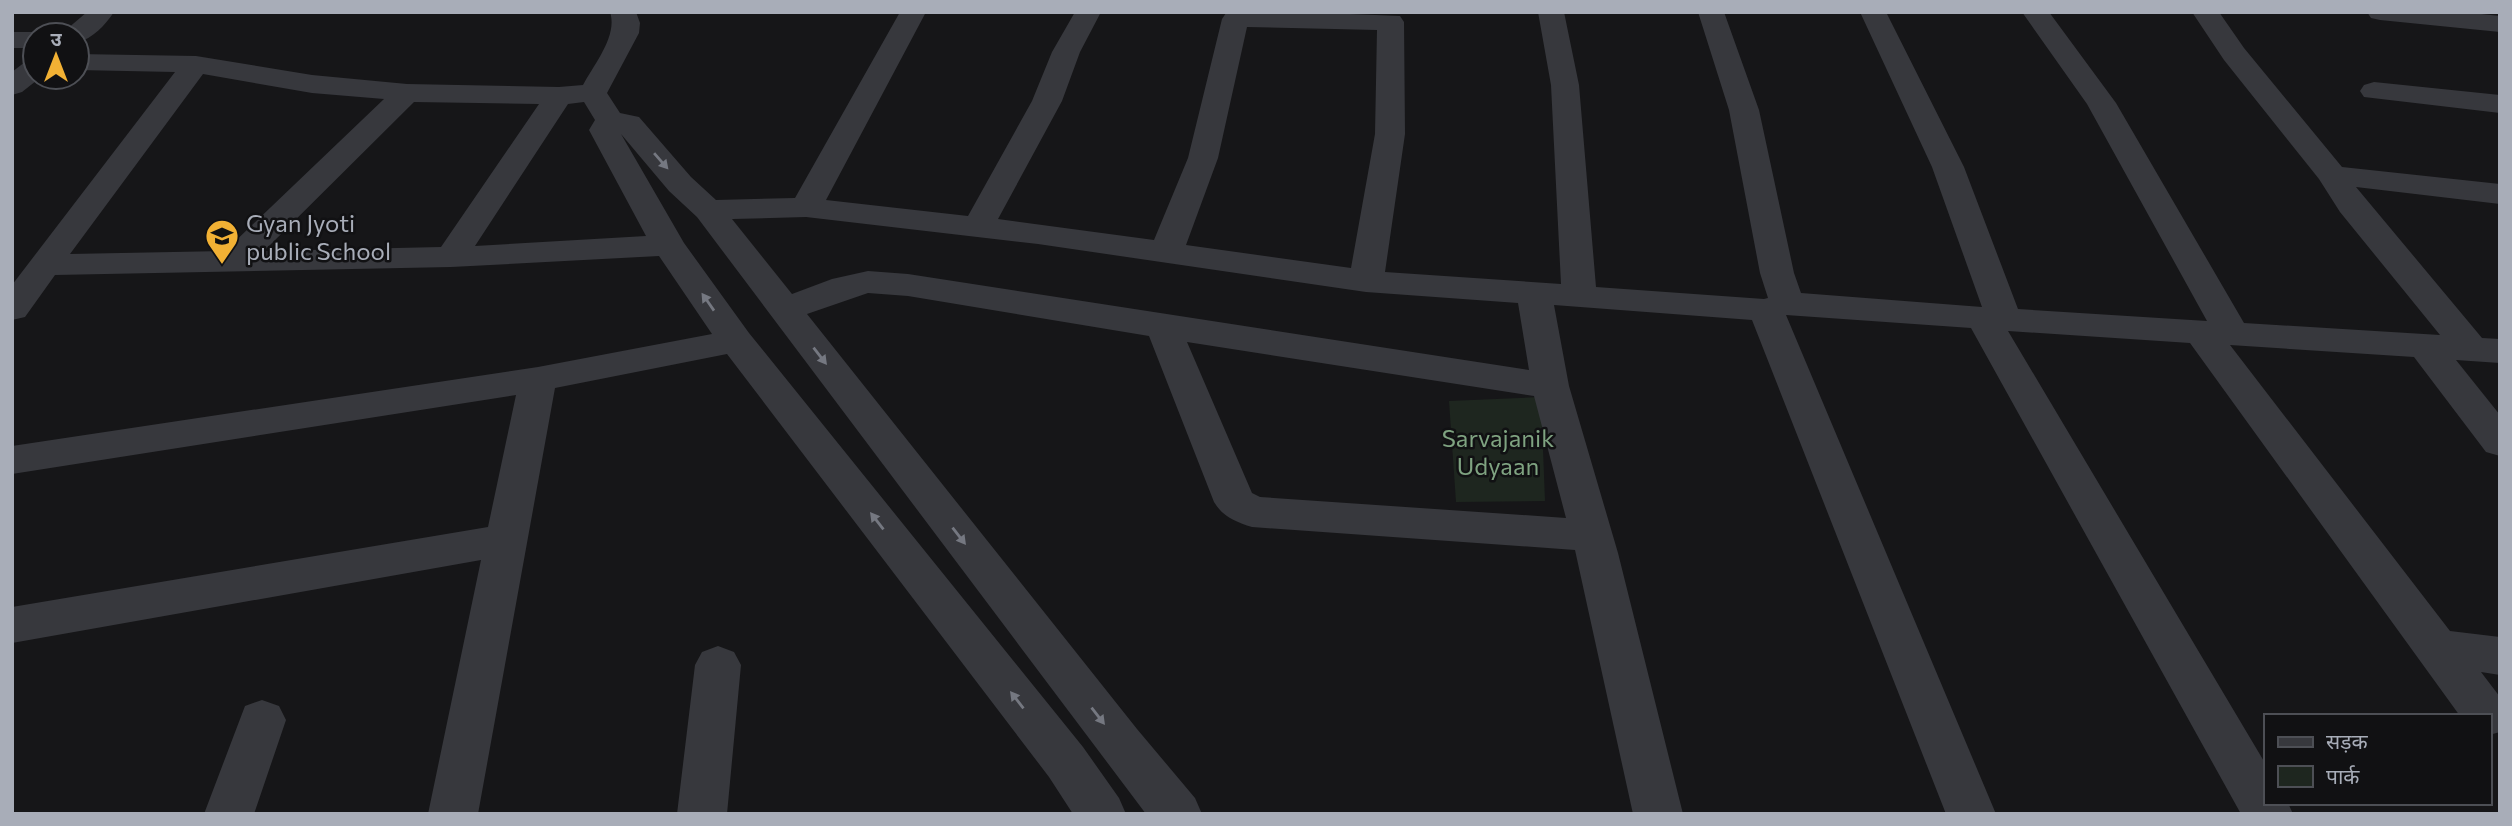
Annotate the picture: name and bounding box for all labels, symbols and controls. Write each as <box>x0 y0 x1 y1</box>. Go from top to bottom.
north arrow <box>21 21 91 91</box>
text: उ <box>50 27 62 50</box>
one-way arrow <box>653 152 668 169</box>
place label: Gyan Jyoti public School <box>246 208 391 265</box>
school or university icon: Gyan Jyoti public School <box>203 217 241 266</box>
one-way arrow <box>701 293 715 311</box>
one-way arrow <box>812 346 827 364</box>
park label: Sarvajanik Udyaan <box>1442 423 1554 480</box>
one-way arrow <box>869 512 884 530</box>
one-way arrow <box>951 526 966 544</box>
one-way arrow <box>1010 691 1024 709</box>
one-way arrow <box>1090 706 1105 724</box>
legend <box>2264 714 2491 805</box>
text: सड़क <box>2326 728 2368 753</box>
text: पार्क <box>2326 763 2360 788</box>

